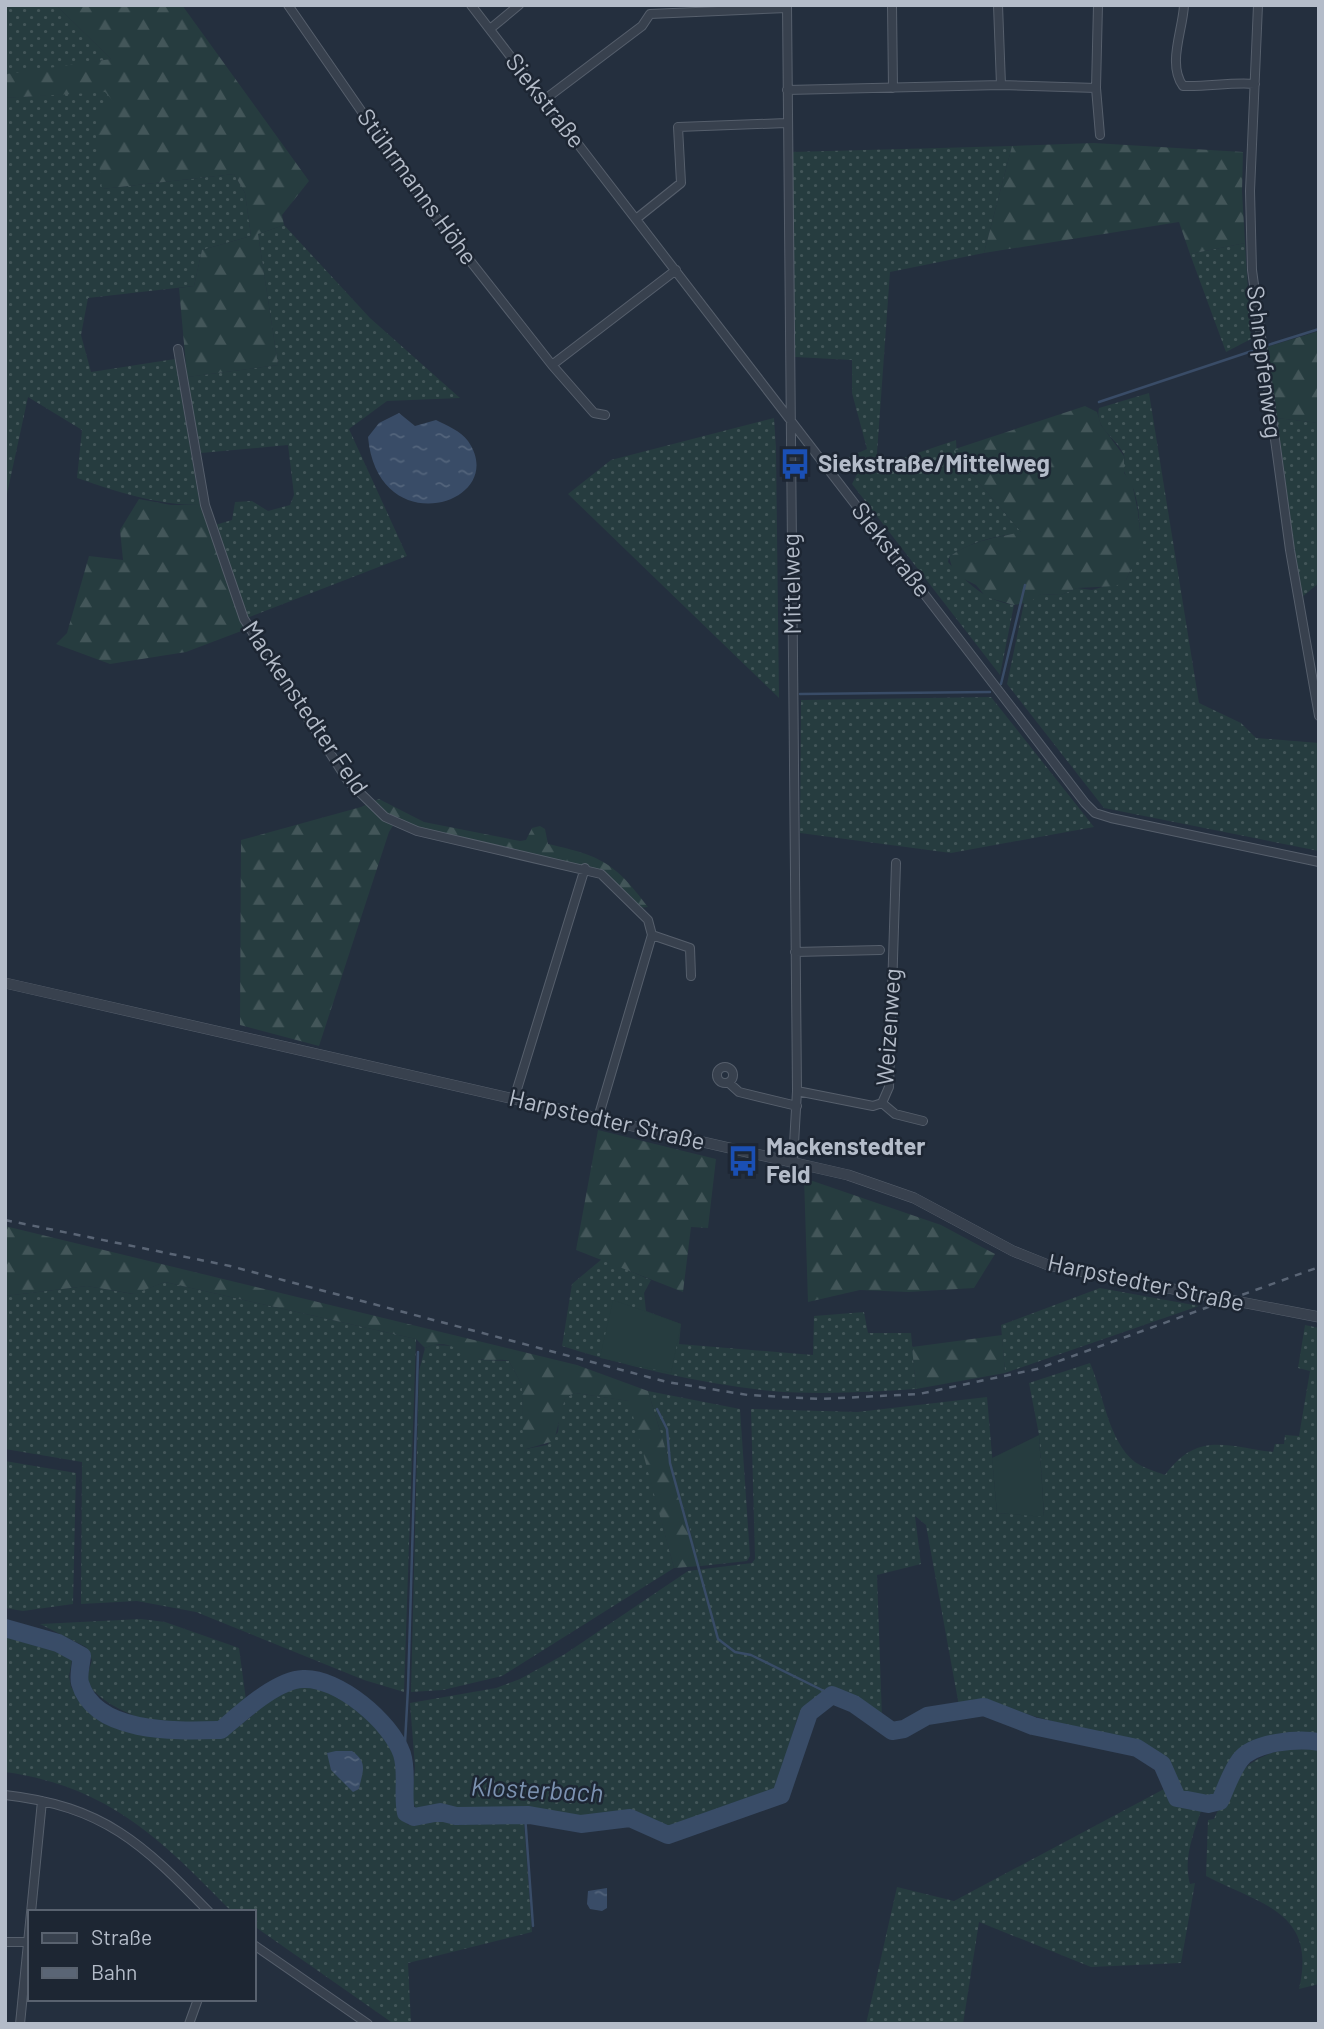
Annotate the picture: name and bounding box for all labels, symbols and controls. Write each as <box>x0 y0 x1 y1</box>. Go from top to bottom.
street label: Siekstraße <box>500 47 592 153</box>
street label: Stührmanns Höhe <box>352 102 485 270</box>
street label: Schnepfenweg <box>1242 284 1289 440</box>
bus stop icon: Siekstraße/Mittelweg <box>778 447 812 481</box>
place label: Siekstraße/Mittelweg <box>818 448 1050 477</box>
street label: Siekstraße <box>846 496 938 602</box>
street label: Mittelweg <box>775 533 806 635</box>
street label: Mackenstedter Feld <box>237 615 375 800</box>
street label: Weizenweg <box>869 967 906 1087</box>
street label: Harpstedter Straße <box>506 1082 708 1155</box>
place label: Mackenstedter Feld <box>766 1131 926 1188</box>
bus stop icon: Mackenstedter Feld <box>726 1144 760 1178</box>
street label: Harpstedter Straße <box>1045 1247 1247 1317</box>
water label: Klosterbach <box>470 1770 604 1807</box>
legend <box>28 1910 256 2001</box>
text: Straße <box>91 1924 152 1949</box>
text: Bahn <box>91 1959 137 1984</box>

